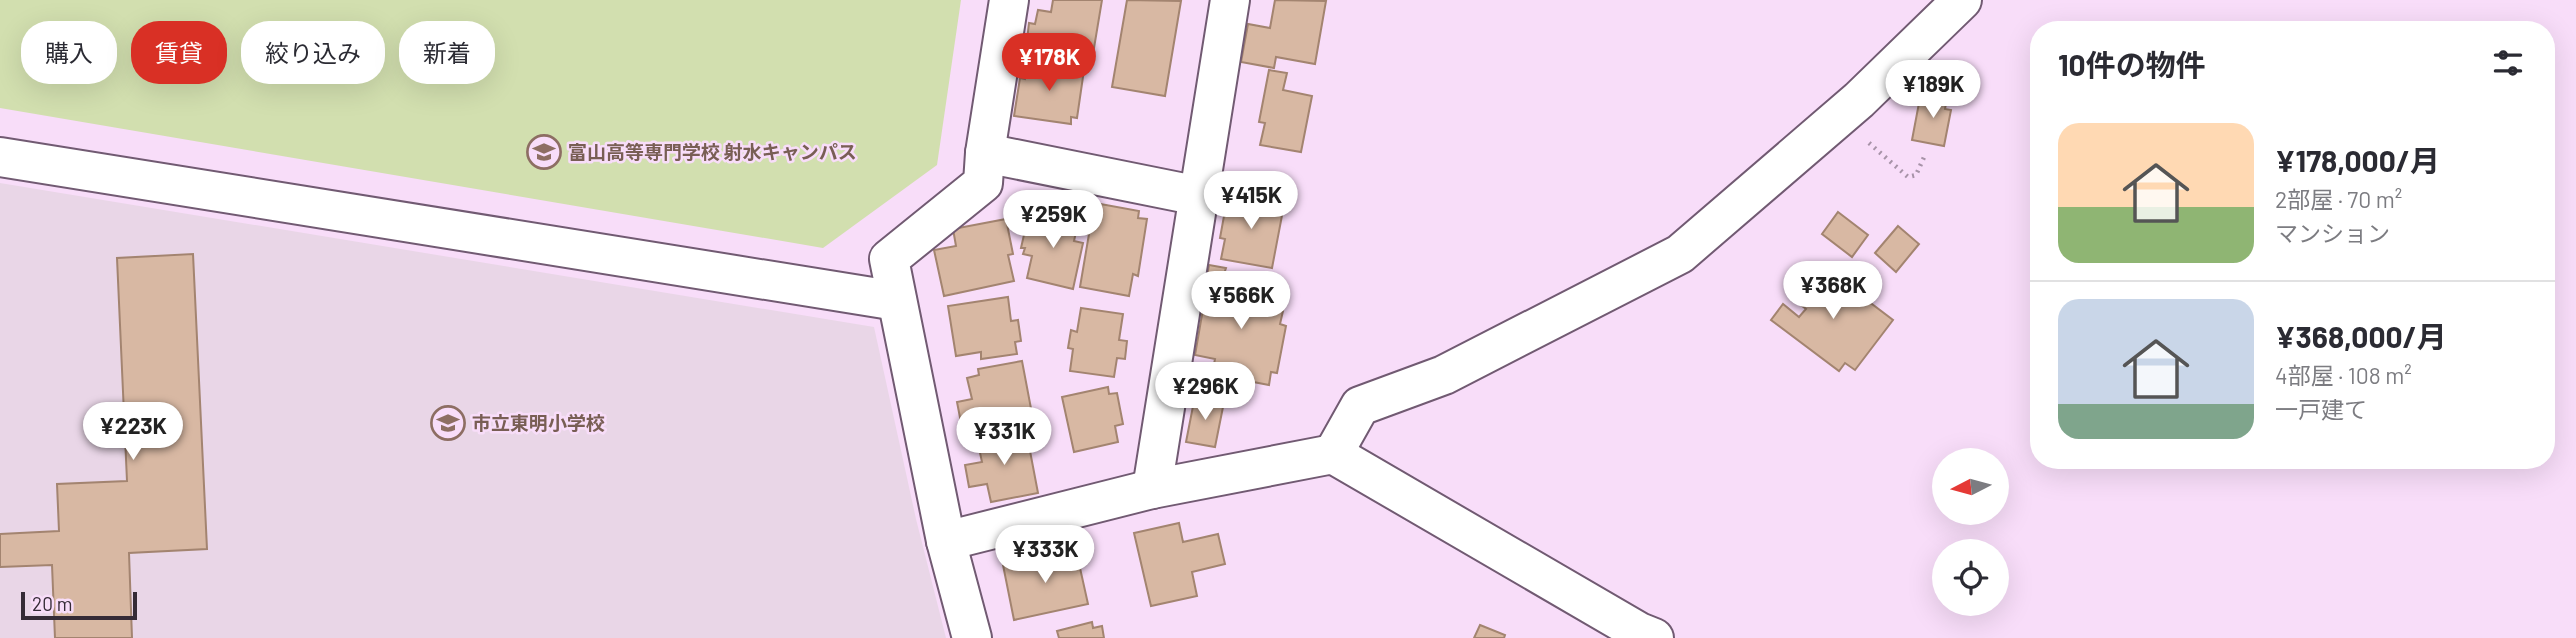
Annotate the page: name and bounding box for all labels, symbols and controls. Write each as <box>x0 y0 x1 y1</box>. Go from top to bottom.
chip: 購入 <box>21 21 117 84</box>
chip: 賃貸 <box>131 21 227 84</box>
chip: 絞り込み <box>241 21 385 84</box>
chip: 新着 <box>399 21 495 84</box>
pin: ¥178K <box>1000 34 1098 93</box>
text: ¥178K <box>1018 42 1080 70</box>
icon: filters <box>2489 44 2527 82</box>
text: 10件の物件 <box>2058 46 2206 82</box>
pin: ¥189K <box>1884 60 1982 120</box>
text: ¥189K <box>1902 69 1964 97</box>
school or university icon: 富山高等専門学校 射水キャンパス <box>525 133 563 171</box>
place label: 富山高等専門学校 射水キャンパス <box>568 140 857 163</box>
text: ¥178,000/月 <box>2275 142 2440 178</box>
icon: home <box>2114 151 2198 235</box>
pin: ¥415K <box>1202 172 1300 231</box>
text: ¥415K <box>1220 180 1282 208</box>
text: 2部屋 · 70 m² <box>2275 185 2402 213</box>
pin: ¥259K <box>1004 190 1102 250</box>
text: ¥259K <box>1019 199 1087 227</box>
text: マンション <box>2275 219 2390 247</box>
pin: ¥368K <box>1784 262 1882 321</box>
text: ¥368K <box>1799 270 1867 298</box>
pin: ¥566K <box>1192 272 1290 331</box>
text: ¥566K <box>1207 280 1275 308</box>
text: ¥368,000/月 <box>2275 318 2447 354</box>
icon: home <box>2114 327 2198 411</box>
text: 4部屋 · 108 m² <box>2275 361 2412 389</box>
pin: ¥296K <box>1156 362 1254 422</box>
text: ¥296K <box>1171 371 1239 399</box>
text: 一戸建て <box>2275 395 2367 423</box>
pin: ¥223K <box>84 402 182 462</box>
school or university icon: 市立東明小学校 <box>429 404 467 442</box>
pin: ¥331K <box>955 407 1053 467</box>
text: ¥223K <box>99 411 167 439</box>
place label: 市立東明小学校 <box>472 411 605 434</box>
text: ¥331K <box>972 416 1036 444</box>
north arrow <box>1932 448 2009 525</box>
map controls <box>1932 448 2009 616</box>
pin: ¥333K <box>996 526 1094 585</box>
text: ¥333K <box>1011 534 1079 562</box>
button: locate <box>1932 539 2009 616</box>
scale bar <box>21 589 136 621</box>
text: 20 m <box>32 592 72 615</box>

